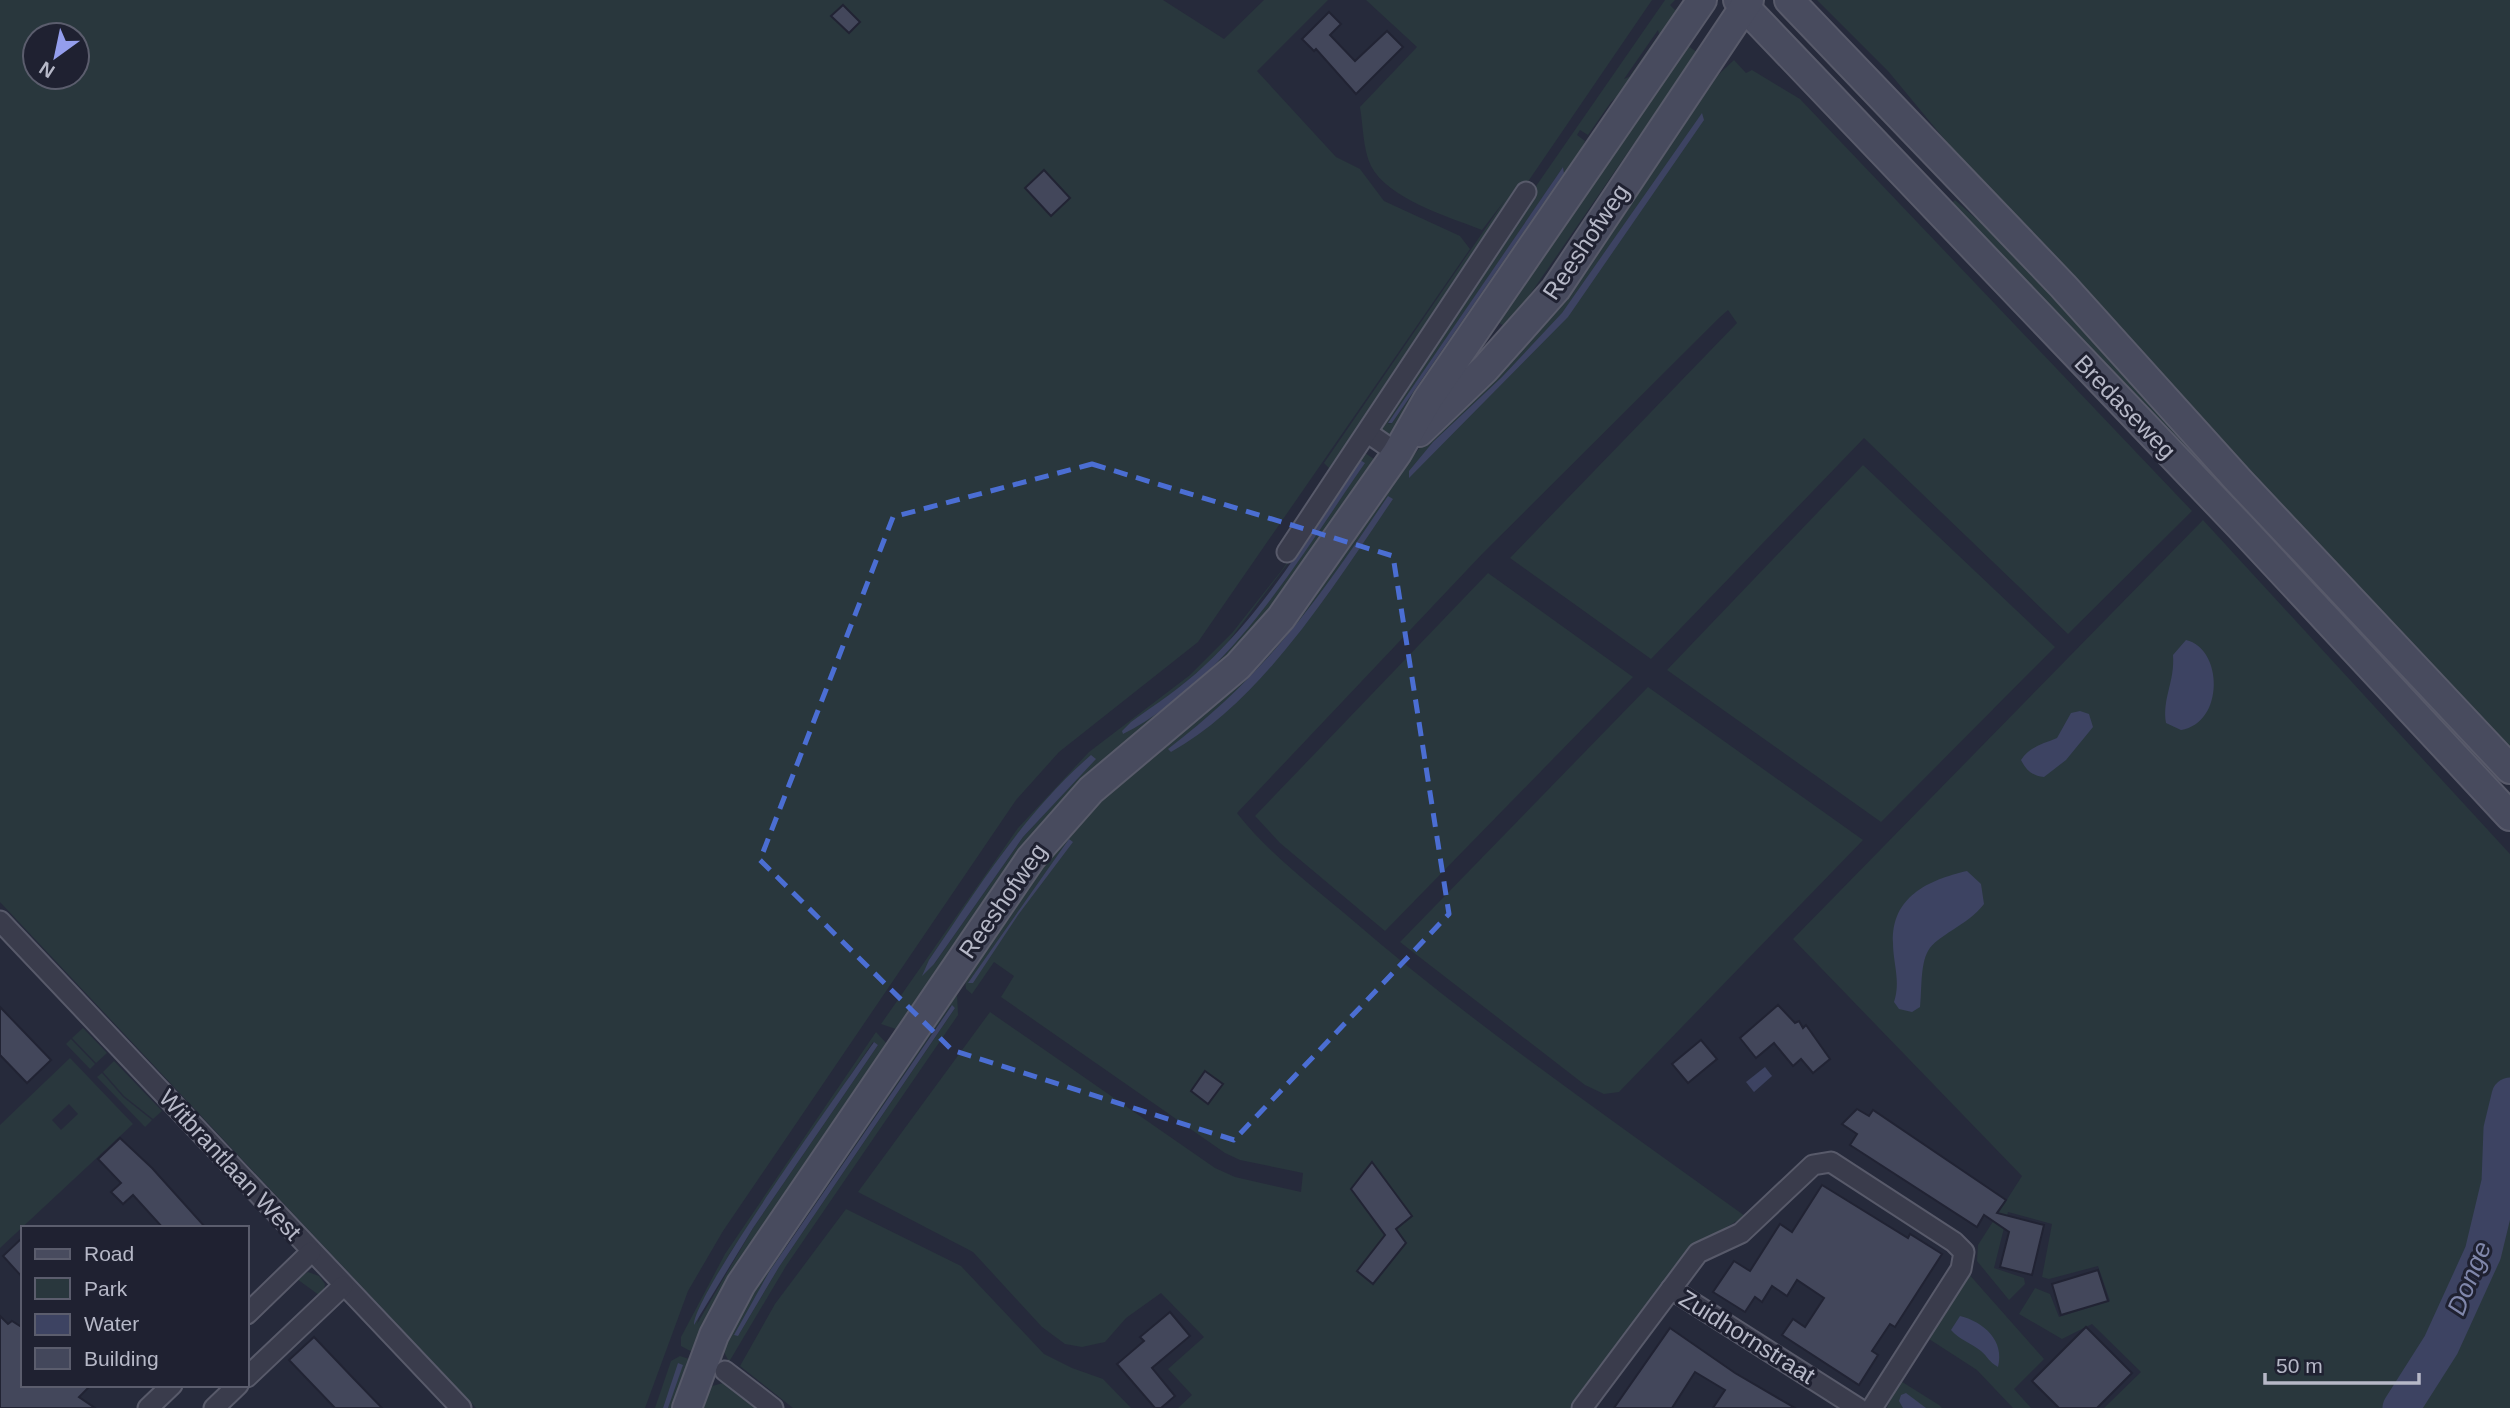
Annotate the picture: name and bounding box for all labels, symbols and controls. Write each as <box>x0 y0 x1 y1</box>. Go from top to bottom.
north arrow <box>21 21 91 91</box>
text: N <box>36 57 58 82</box>
street label: Reeshofweg <box>1537 179 1634 305</box>
street label: Bredaseweg <box>2069 349 2181 464</box>
street label: Reeshofweg <box>953 838 1052 963</box>
street label: Witbrantlaan West <box>154 1084 307 1246</box>
legend <box>21 1226 248 1387</box>
water label: Donge <box>2441 1237 2497 1319</box>
text: Road <box>84 1242 134 1265</box>
text: Park <box>84 1277 128 1300</box>
street label: Zuidhornstraat <box>1674 1284 1820 1389</box>
text: Water <box>84 1312 139 1335</box>
scale bar <box>2265 1342 2419 1386</box>
text: Building <box>84 1347 159 1370</box>
text: 50 m <box>2276 1354 2323 1377</box>

